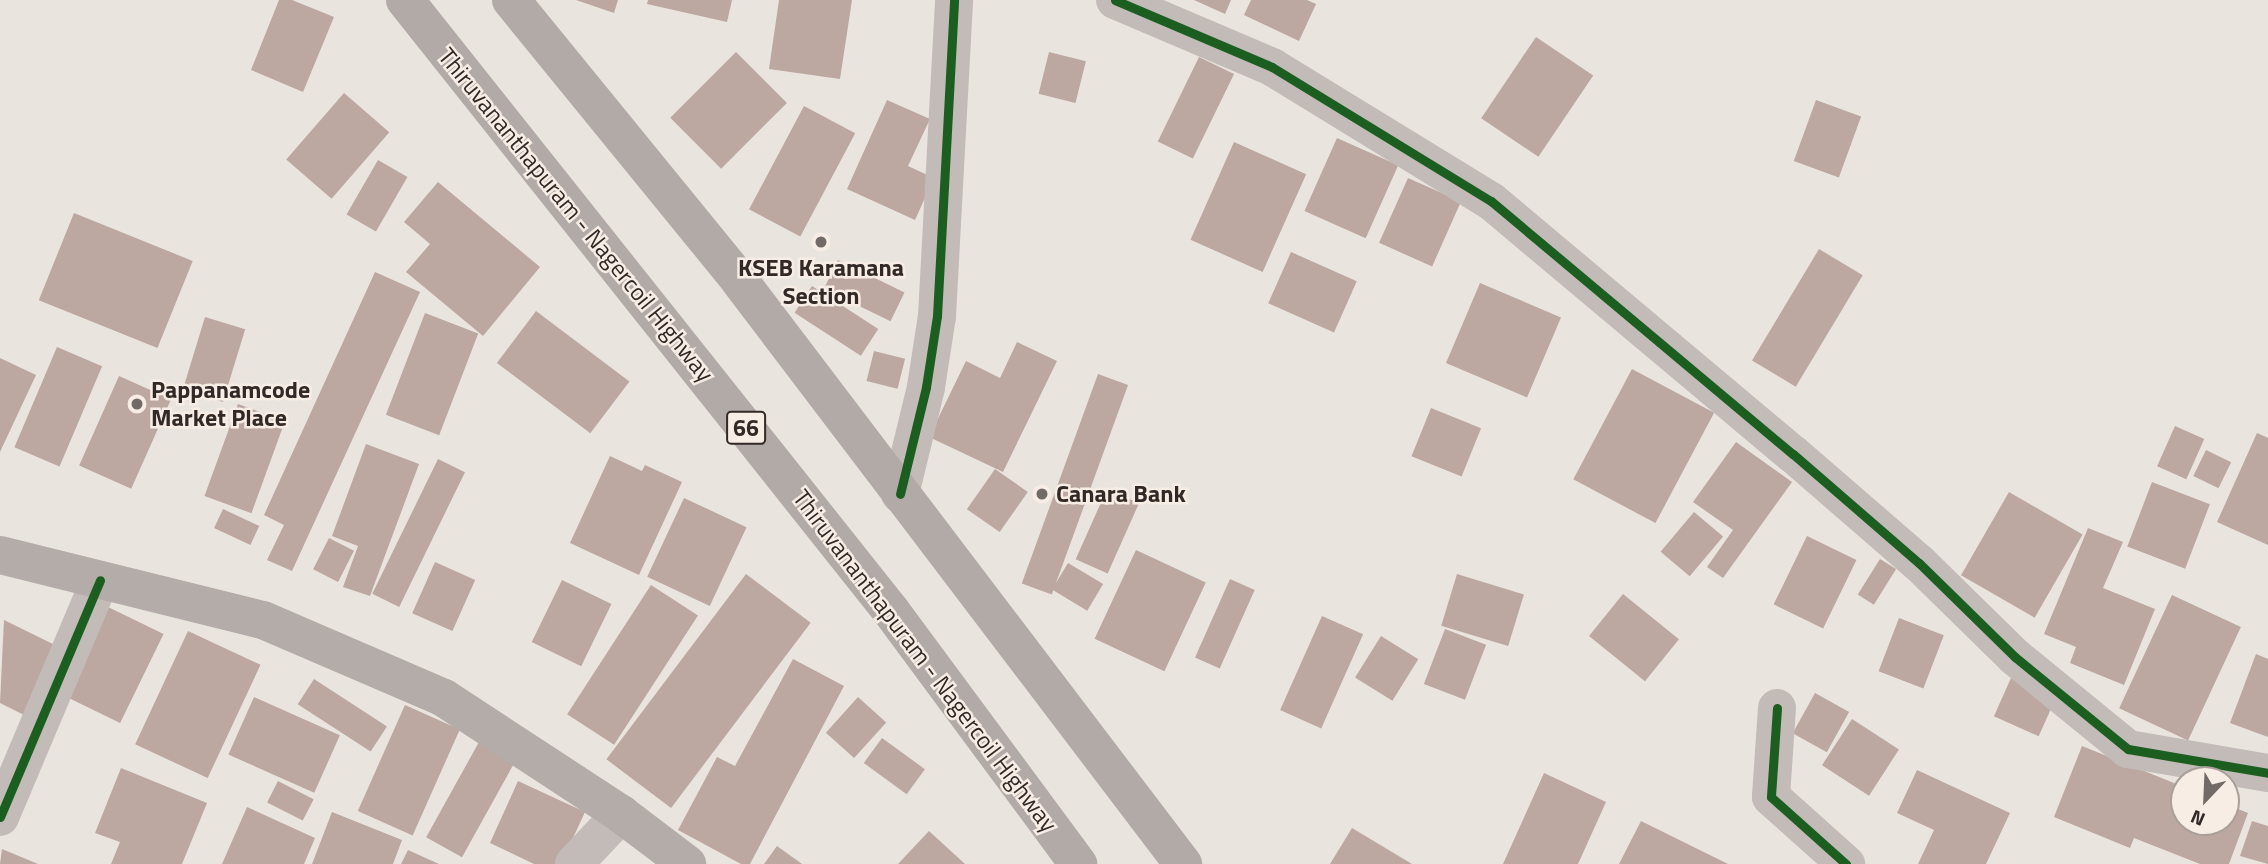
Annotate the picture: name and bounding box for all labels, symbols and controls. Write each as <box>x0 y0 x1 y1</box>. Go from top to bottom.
street label: Thiruvananthapuram - Nagercoil Highway <box>432 42 720 388</box>
marker: KSEB Karamana Section <box>813 234 829 250</box>
place label: KSEB Karamana Section <box>738 254 904 310</box>
place label: Pappanamcode Market Place <box>151 376 310 432</box>
marker: Pappanamcode Market Place <box>129 396 145 412</box>
road number: 66 <box>725 408 767 448</box>
place label: Canara Bank <box>1056 480 1186 508</box>
street label: Thiruvananthapuram - Nagercoil Highway <box>787 484 1063 838</box>
marker: Canara Bank <box>1034 486 1050 502</box>
north arrow <box>2170 766 2240 836</box>
text: N <box>2186 803 2209 835</box>

